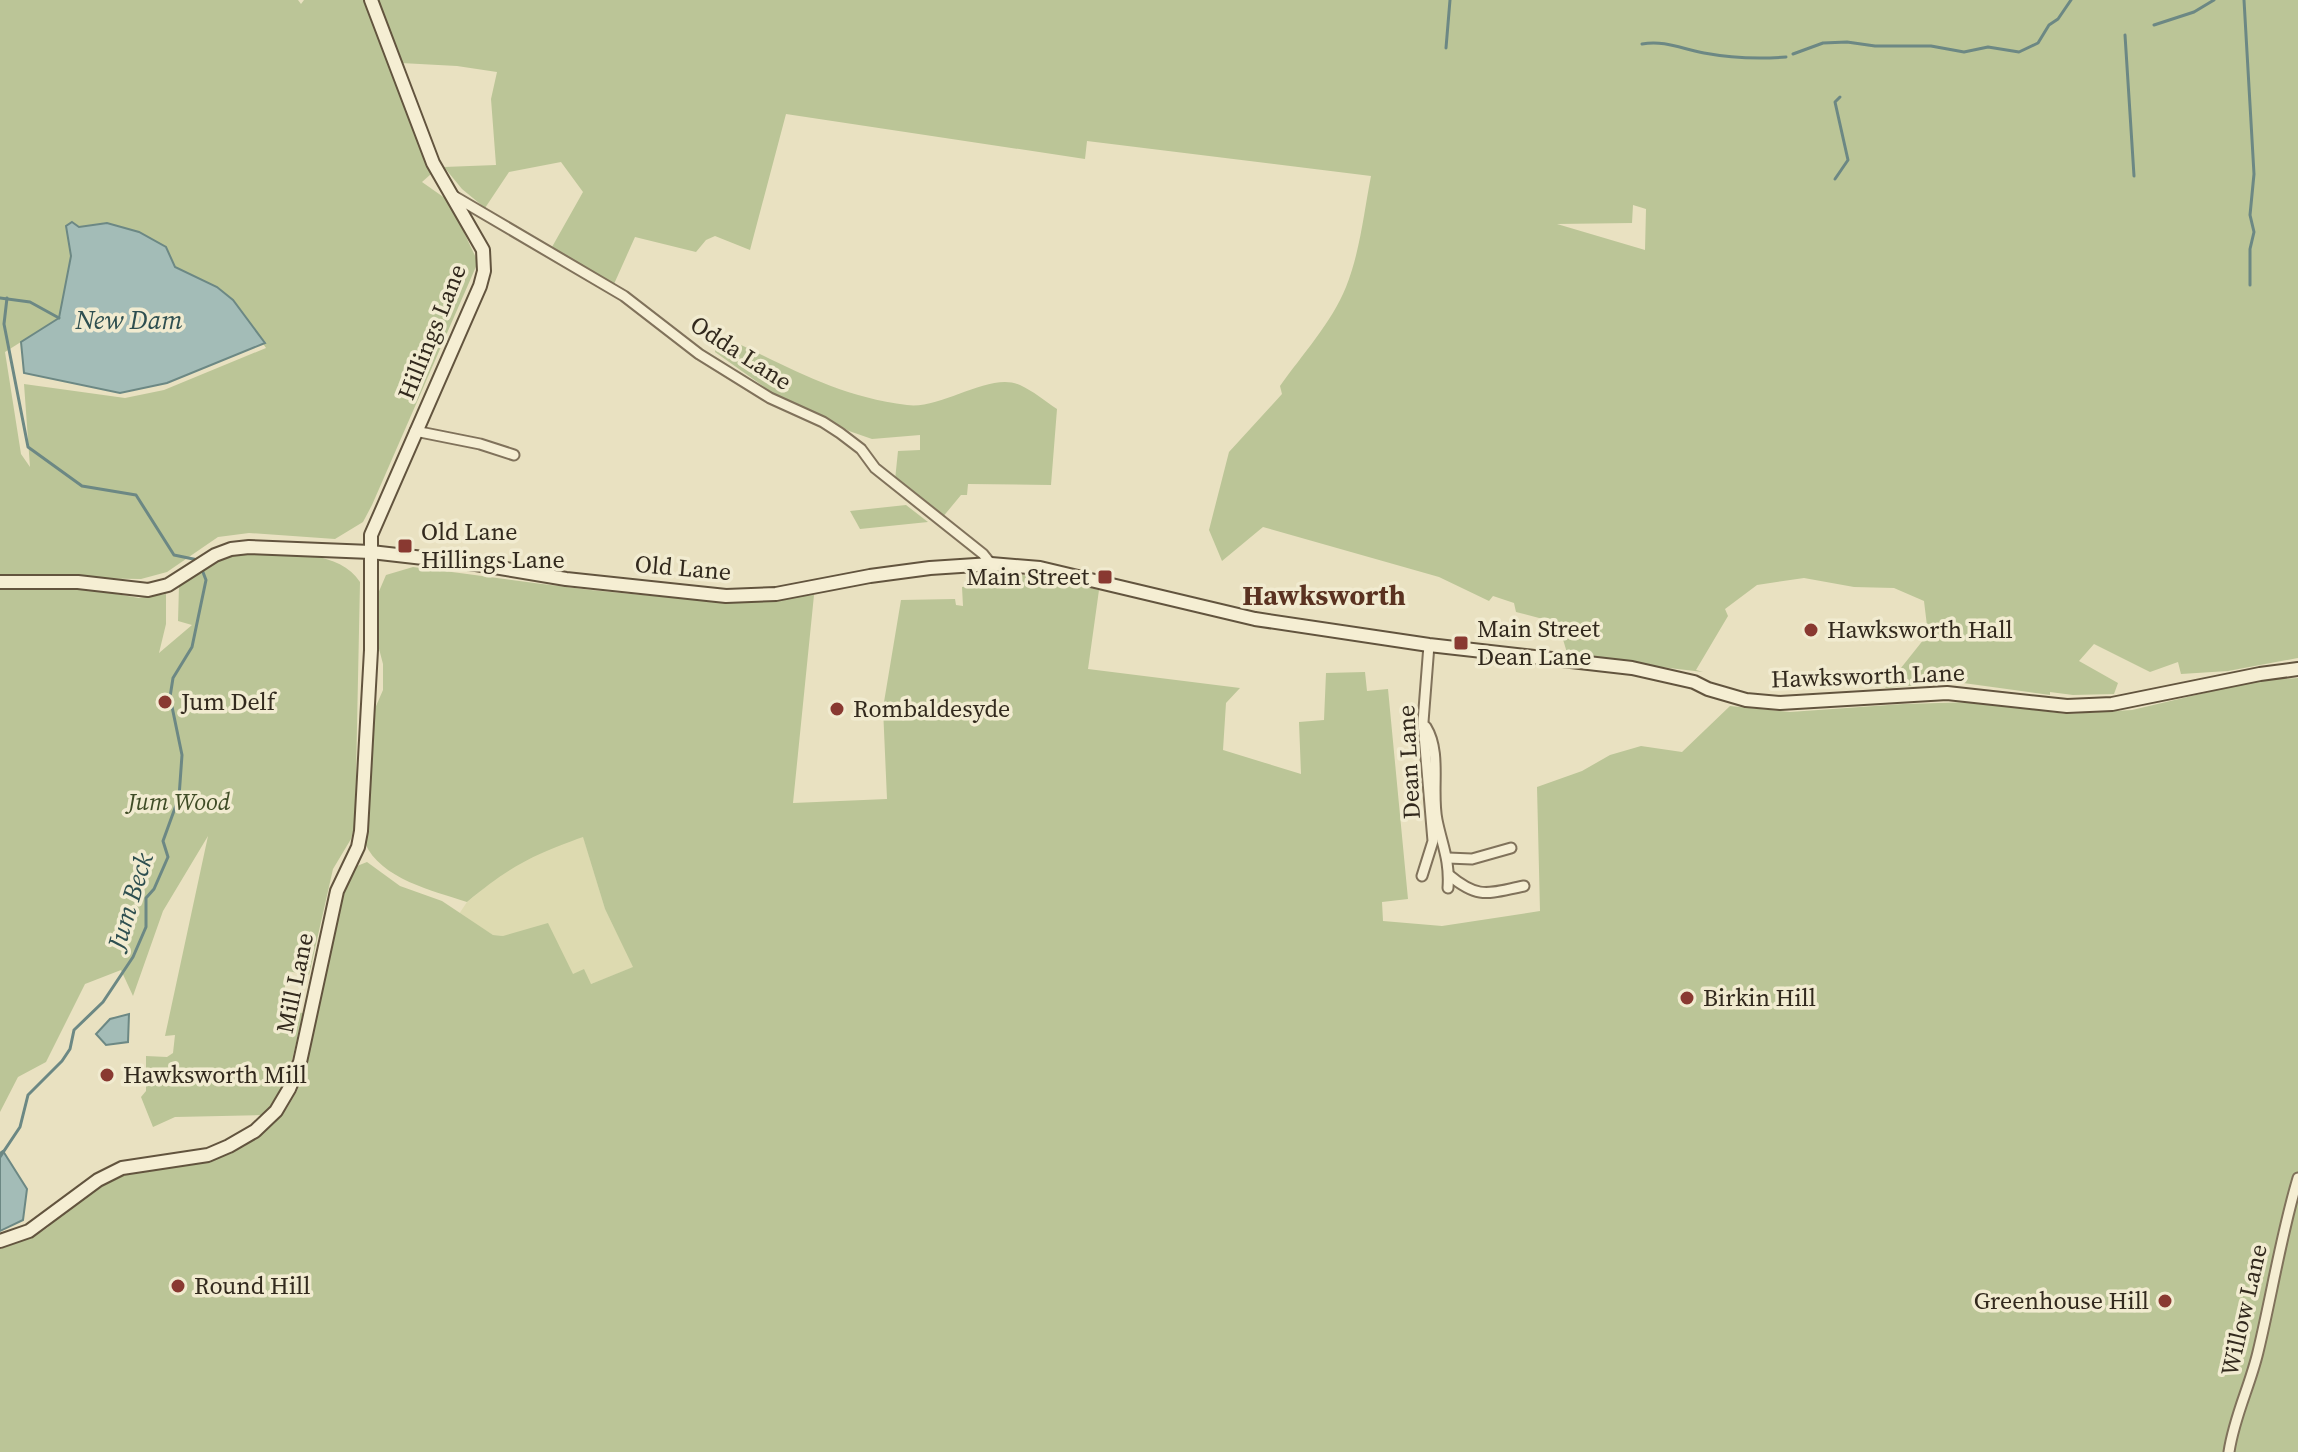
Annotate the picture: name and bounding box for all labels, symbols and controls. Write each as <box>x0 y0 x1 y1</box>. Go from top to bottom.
street label: Hillings Lane <box>389 259 474 405</box>
water label: New Dam <box>74 302 183 338</box>
street label: Odda Lane <box>684 307 798 398</box>
place label: Old Lane Hillings Lane <box>421 515 565 576</box>
marker: Old Lane Hillings Lane <box>396 537 414 555</box>
street label: Old Lane <box>634 547 733 588</box>
place label: Main Street <box>966 560 1089 593</box>
marker: Main Street <box>1096 568 1114 586</box>
district label: Hawksworth <box>1242 576 1406 614</box>
place label: Main Street Dean Lane <box>1477 612 1600 673</box>
place label: Hawksworth Hall <box>1827 613 2013 646</box>
marker: Hawksworth Hall <box>1802 621 1820 639</box>
marker: Main Street Dean Lane <box>1452 634 1470 652</box>
street label: Hawksworth Lane <box>1770 656 1965 695</box>
place label: Jum Delf <box>180 685 278 718</box>
place label: Rombaldesyde <box>853 692 1010 725</box>
marker: Jum Delf <box>156 693 174 711</box>
marker: Rombaldesyde <box>828 700 846 718</box>
street label: Dean Lane <box>1389 704 1428 820</box>
park label: Jum Wood <box>125 785 231 818</box>
water label: Jum Beck <box>97 848 162 956</box>
street label: Mill Lane <box>268 930 321 1036</box>
place label: Birkin Hill <box>1703 981 1816 1014</box>
marker: Birkin Hill <box>1678 989 1696 1007</box>
place label: Hawksworth Mill <box>123 1058 307 1091</box>
marker: Hawksworth Mill <box>98 1066 116 1084</box>
street label: Willow Lane <box>2212 1241 2275 1379</box>
place label: Round Hill <box>194 1269 310 1302</box>
marker: Round Hill <box>169 1277 187 1295</box>
place label: Greenhouse Hill <box>1974 1284 2149 1317</box>
marker: Greenhouse Hill <box>2156 1292 2174 1310</box>

